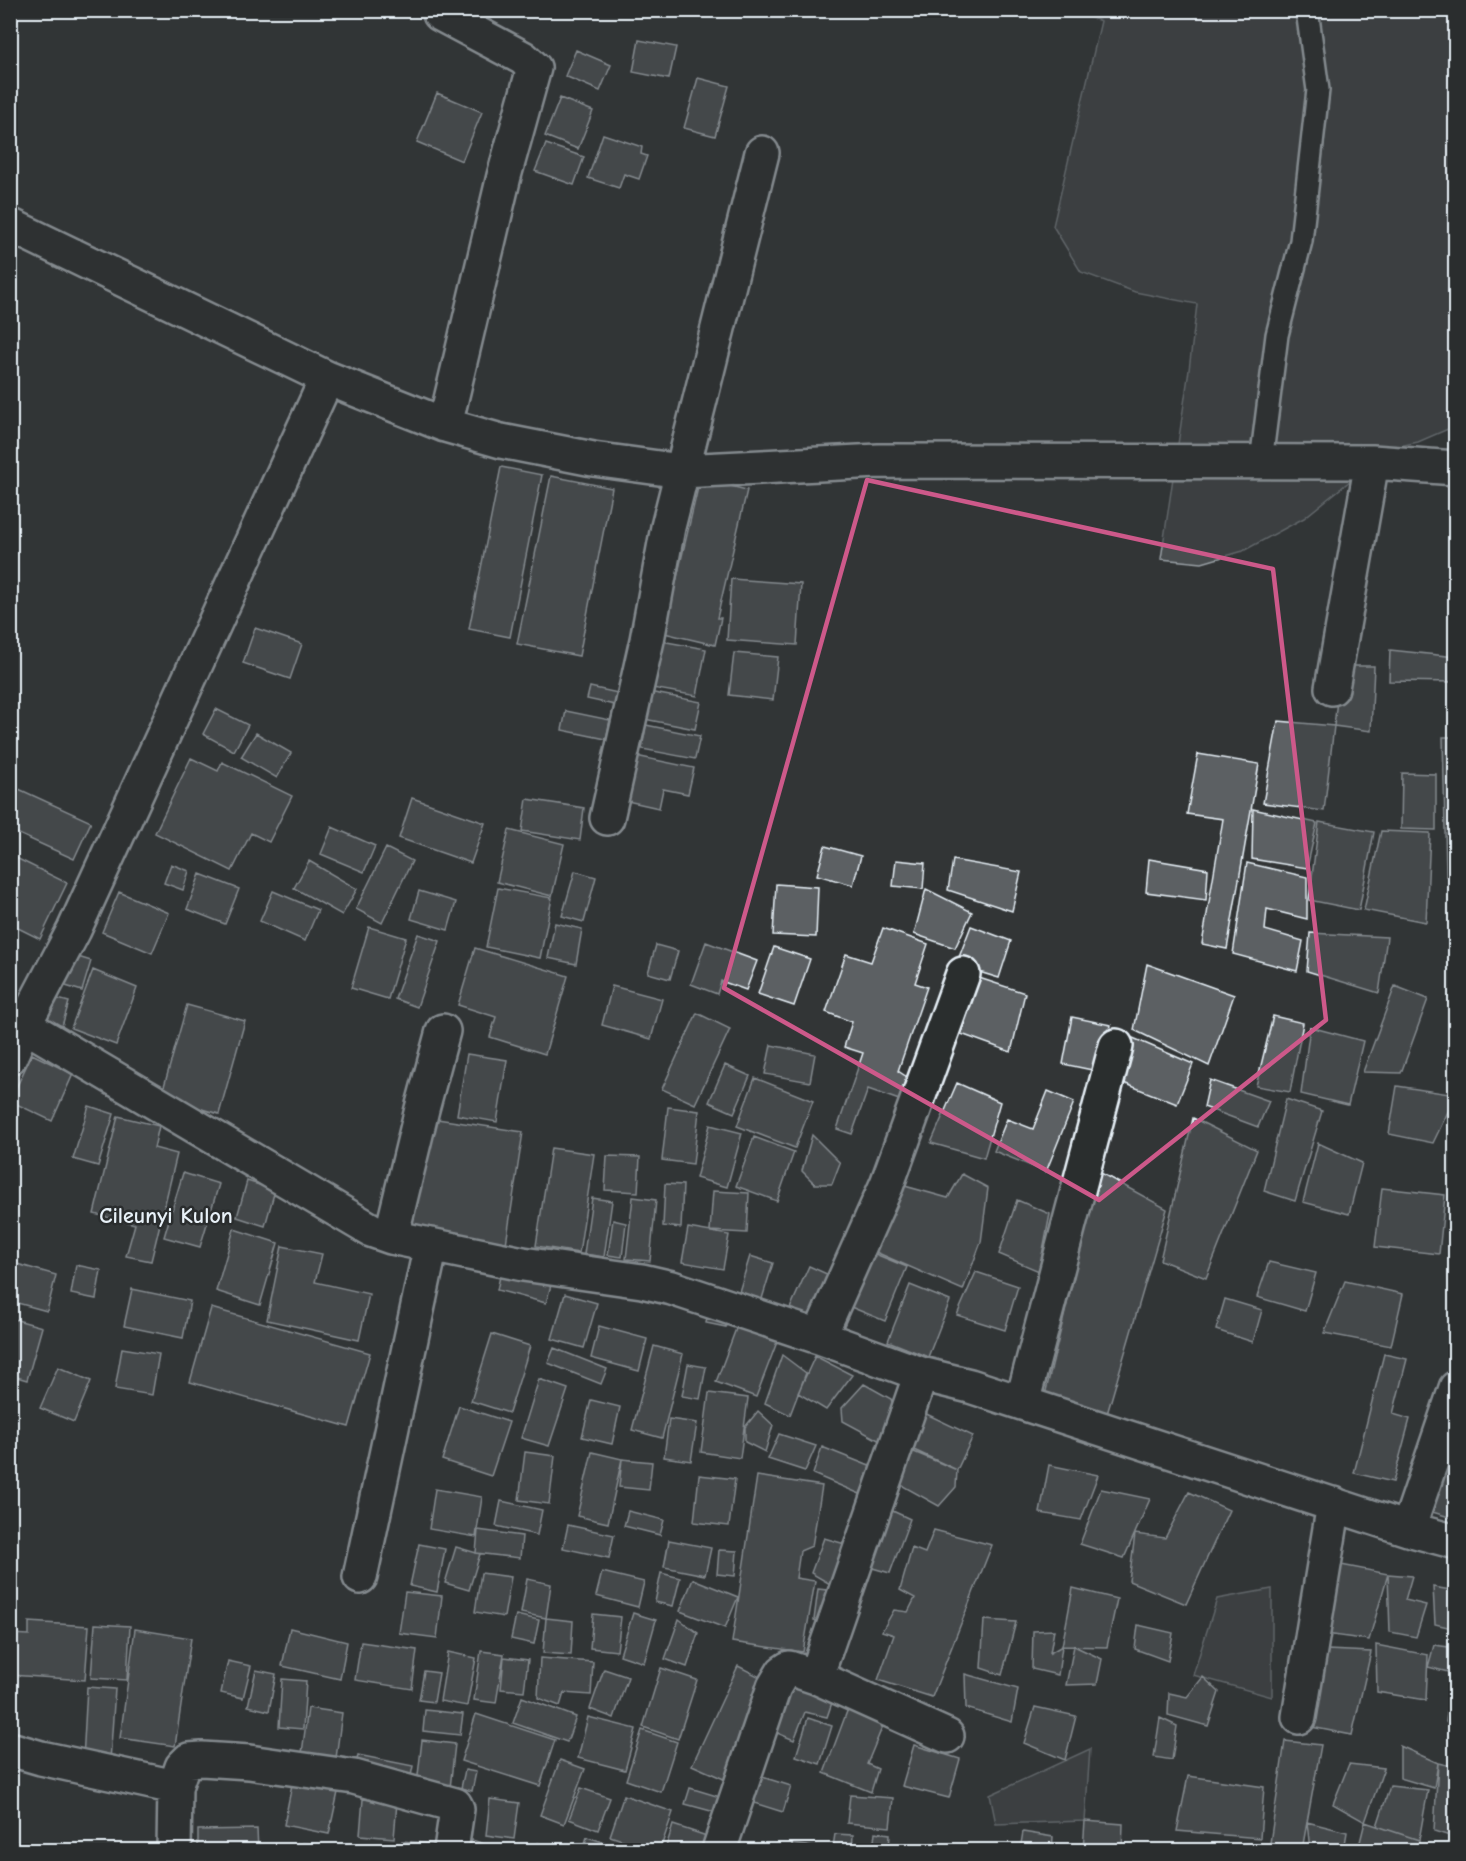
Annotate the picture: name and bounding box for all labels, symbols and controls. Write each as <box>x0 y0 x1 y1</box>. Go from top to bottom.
district label: Cileunyi Kulon <box>99 1203 233 1229</box>

